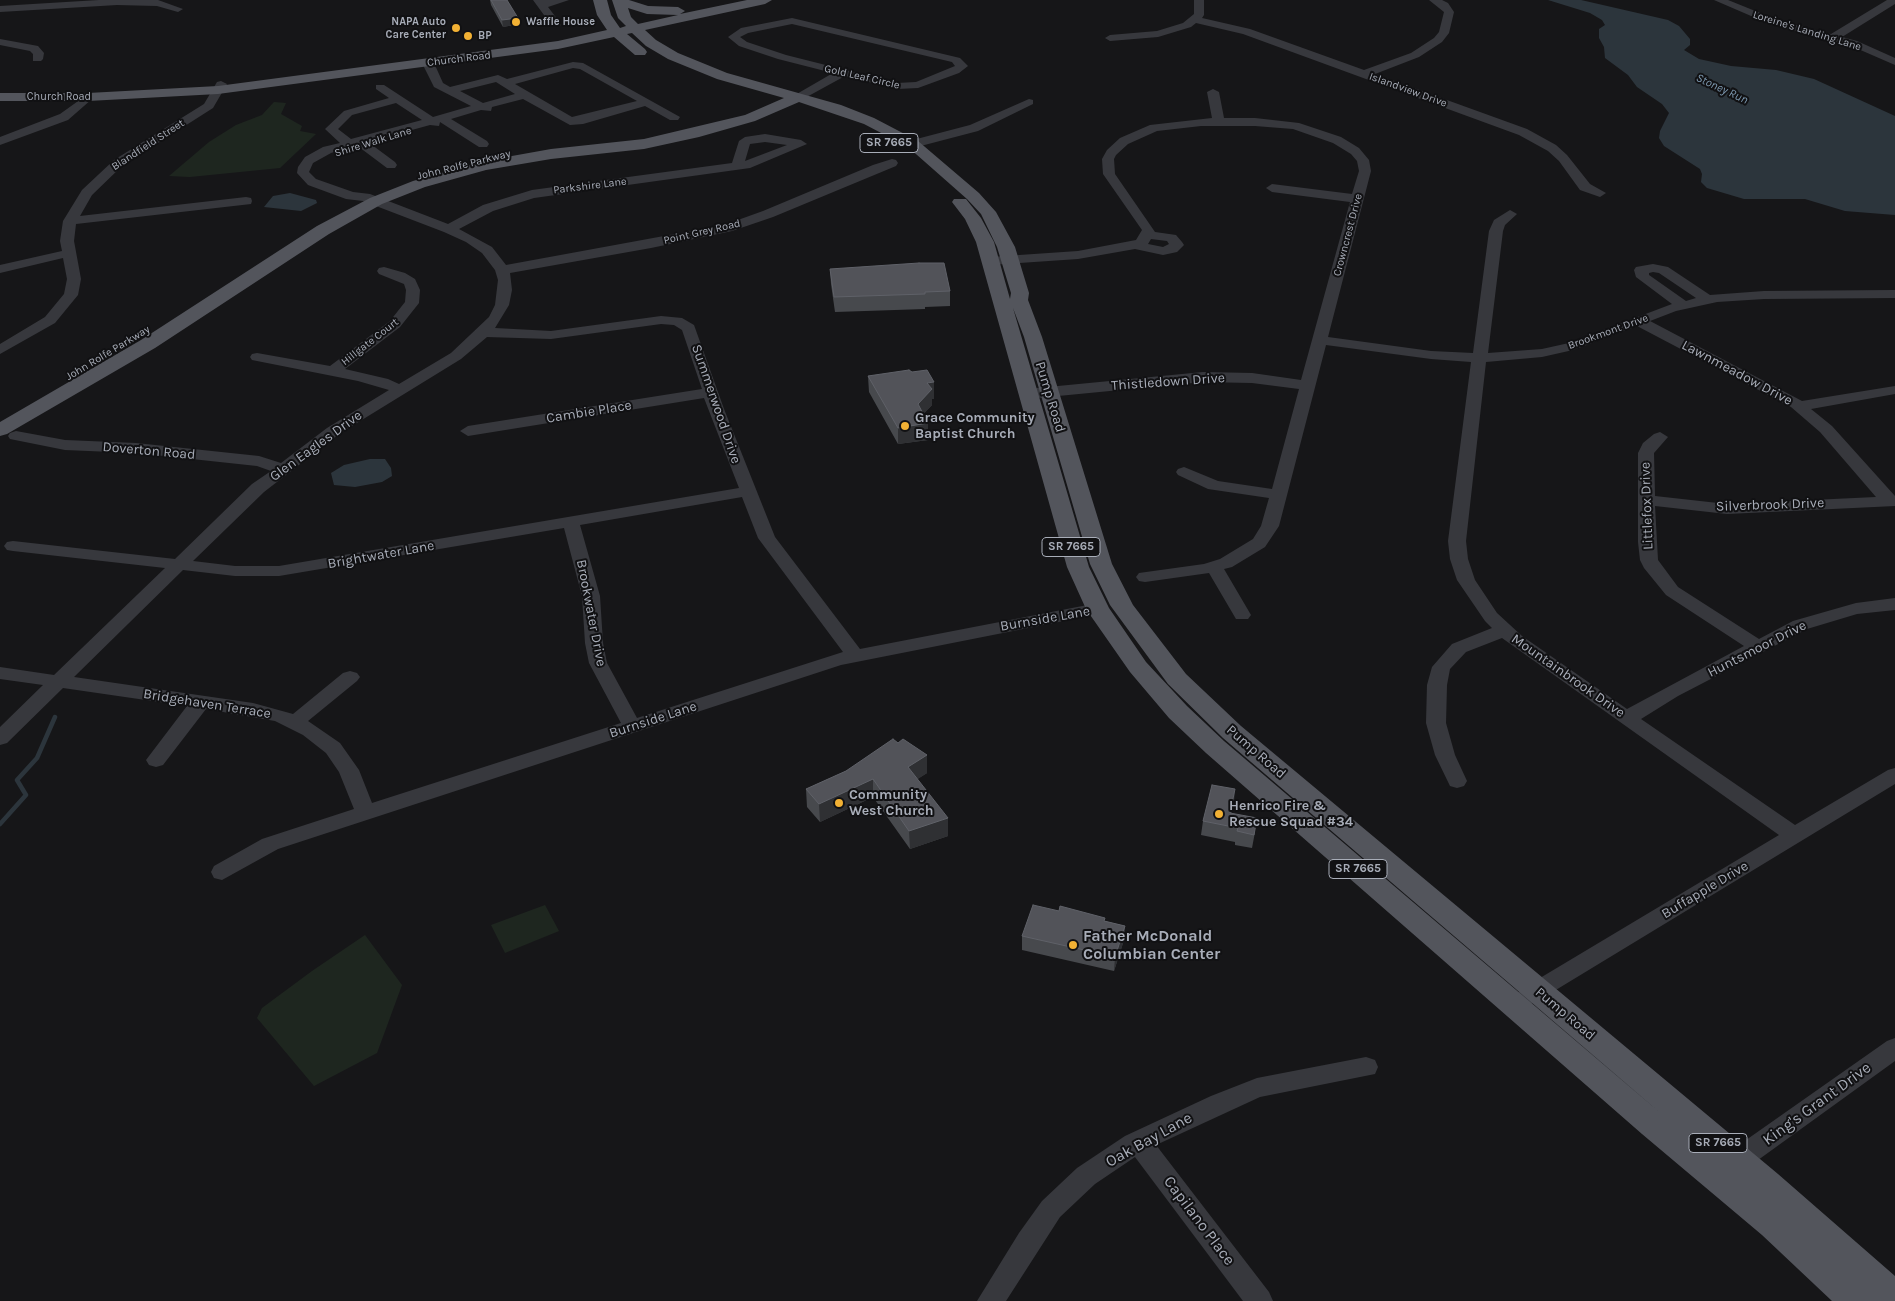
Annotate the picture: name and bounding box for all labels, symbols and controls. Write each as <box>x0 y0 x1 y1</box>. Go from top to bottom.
street label: Loreine's Landing Lane <box>1751 8 1863 54</box>
place label: NAPA Auto Care Center <box>386 15 446 41</box>
place label: Waffle House <box>526 15 595 29</box>
marker: Waffle House <box>510 16 522 28</box>
marker: NAPA Auto Care Center <box>450 22 462 34</box>
place label: BP <box>478 29 492 43</box>
marker: BP <box>462 30 474 42</box>
street label: Church Road <box>426 49 492 69</box>
street label: Gold Leaf Circle <box>823 62 901 92</box>
street label: Islandview Drive <box>1367 70 1449 110</box>
water label: Stoney Run <box>1694 71 1750 107</box>
street label: Church Road <box>27 90 91 104</box>
street label: Blandfield Street <box>109 117 187 173</box>
street label: Shire Walk Lane <box>333 124 413 160</box>
road number: SR 7665 <box>860 134 918 152</box>
street label: John Rolfe Parkway <box>416 147 512 183</box>
street label: Parkshire Lane <box>553 175 627 197</box>
street label: Crowncrest Drive <box>1331 192 1365 278</box>
street label: Point Grey Road <box>662 217 742 247</box>
street label: Brookmont Drive <box>1566 311 1650 353</box>
street label: Hillgate Court <box>339 316 401 368</box>
street label: John Rolfe Parkway <box>64 323 152 383</box>
street label: Lawnmeadow Drive <box>1679 337 1795 409</box>
street label: Summerwood Drive <box>688 342 744 466</box>
street label: Pump Road <box>1031 360 1069 434</box>
street label: Thistledown Drive <box>1111 370 1225 394</box>
street label: Cambie Place <box>545 397 633 427</box>
street label: Glen Eagles Drive <box>267 407 365 485</box>
place label: Grace Community Baptist Church <box>915 410 1035 442</box>
marker: Grace Community Baptist Church <box>899 420 911 432</box>
street label: Doverton Road <box>102 439 196 463</box>
street label: Littlefox Drive <box>1637 462 1657 550</box>
street label: Silverbrook Drive <box>1716 495 1824 515</box>
street label: Brightwater Lane <box>326 537 436 573</box>
road number: SR 7665 <box>1042 538 1100 556</box>
street label: Brookwater Drive <box>572 558 610 668</box>
street label: Burnside Lane <box>999 603 1091 635</box>
street label: Huntsmoor Drive <box>1705 617 1809 681</box>
street label: Mountainbrook Drive <box>1508 631 1628 721</box>
street label: Bridgehaven Terrace <box>142 686 272 722</box>
street label: Burnside Lane <box>607 698 699 742</box>
street label: Pump Road <box>1223 722 1289 782</box>
place label: Community West Church <box>849 787 934 820</box>
marker: Community West Church <box>833 797 845 809</box>
place label: Henrico Fire & Rescue Squad #34 <box>1229 798 1353 830</box>
marker: Henrico Fire & Rescue Squad #34 <box>1213 808 1225 820</box>
street label: Buffapple Drive <box>1659 858 1751 922</box>
road number: SR 7665 <box>1329 860 1387 879</box>
place label: Father McDonald Columbian Center <box>1083 926 1220 964</box>
marker: Father McDonald Columbian Center <box>1067 939 1079 951</box>
street label: Pump Road <box>1532 984 1598 1044</box>
street label: King's Grant Drive <box>1759 1058 1875 1150</box>
street label: Oak Bay Lane <box>1102 1108 1196 1172</box>
road number: SR 7665 <box>1689 1134 1747 1152</box>
street label: Capilano Place <box>1159 1173 1239 1269</box>

